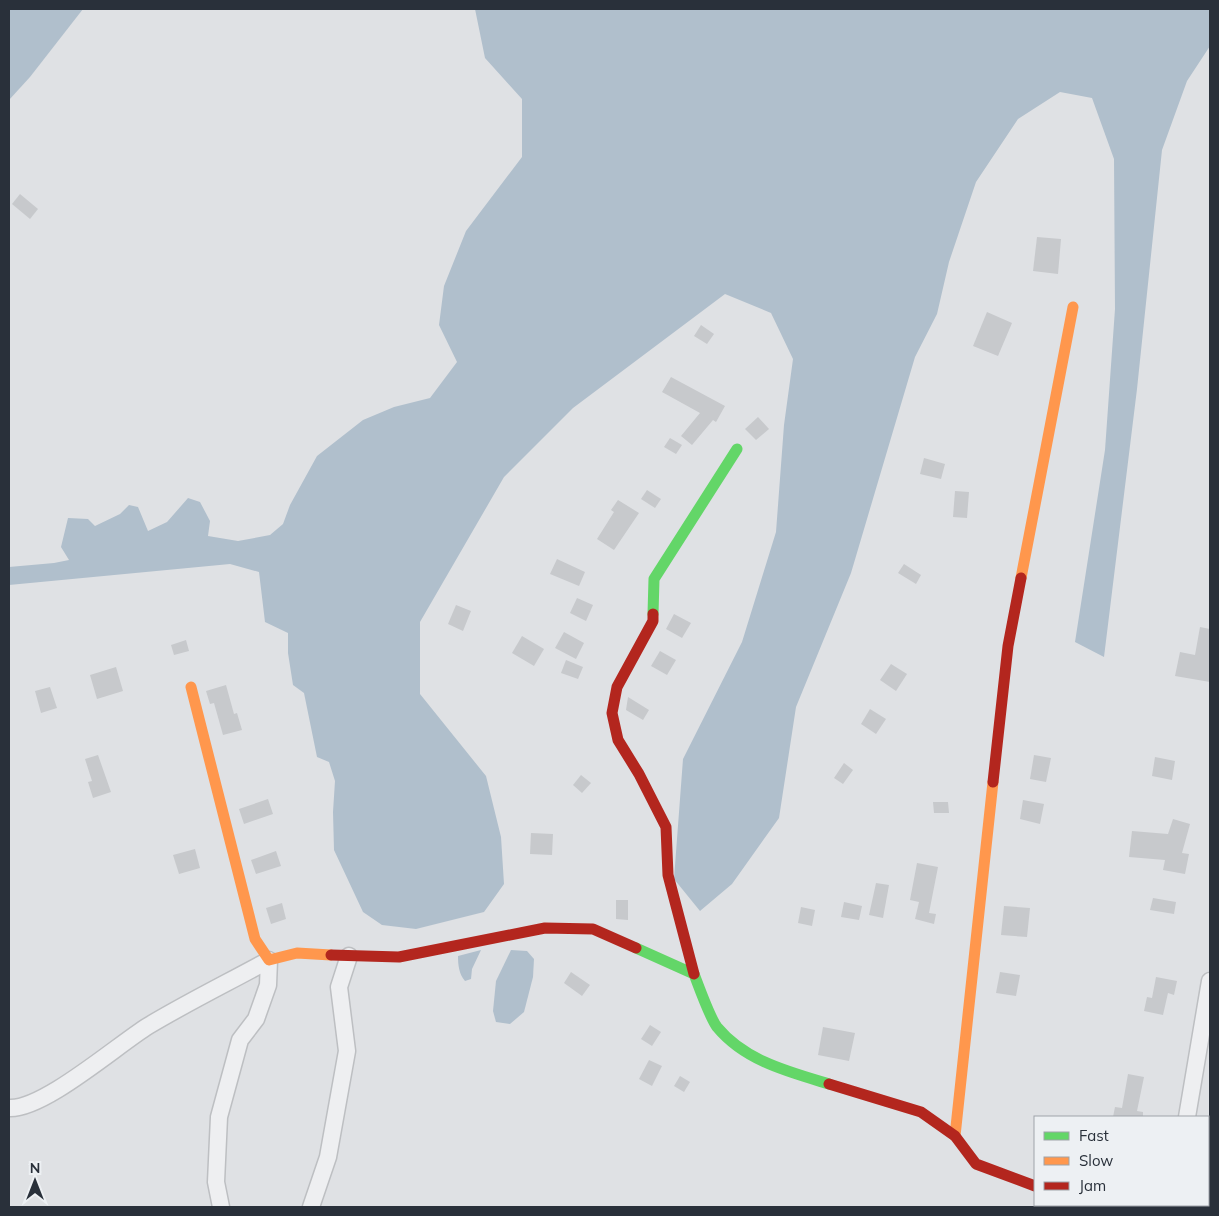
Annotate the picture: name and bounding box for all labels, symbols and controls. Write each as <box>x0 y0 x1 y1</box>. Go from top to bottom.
legend <box>1034 1116 1209 1206</box>
text: Fast <box>1079 1126 1109 1145</box>
text: Slow <box>1079 1151 1113 1170</box>
north arrow <box>10 1156 60 1206</box>
text: N <box>30 1159 40 1177</box>
text: Jam <box>1079 1176 1106 1195</box>

